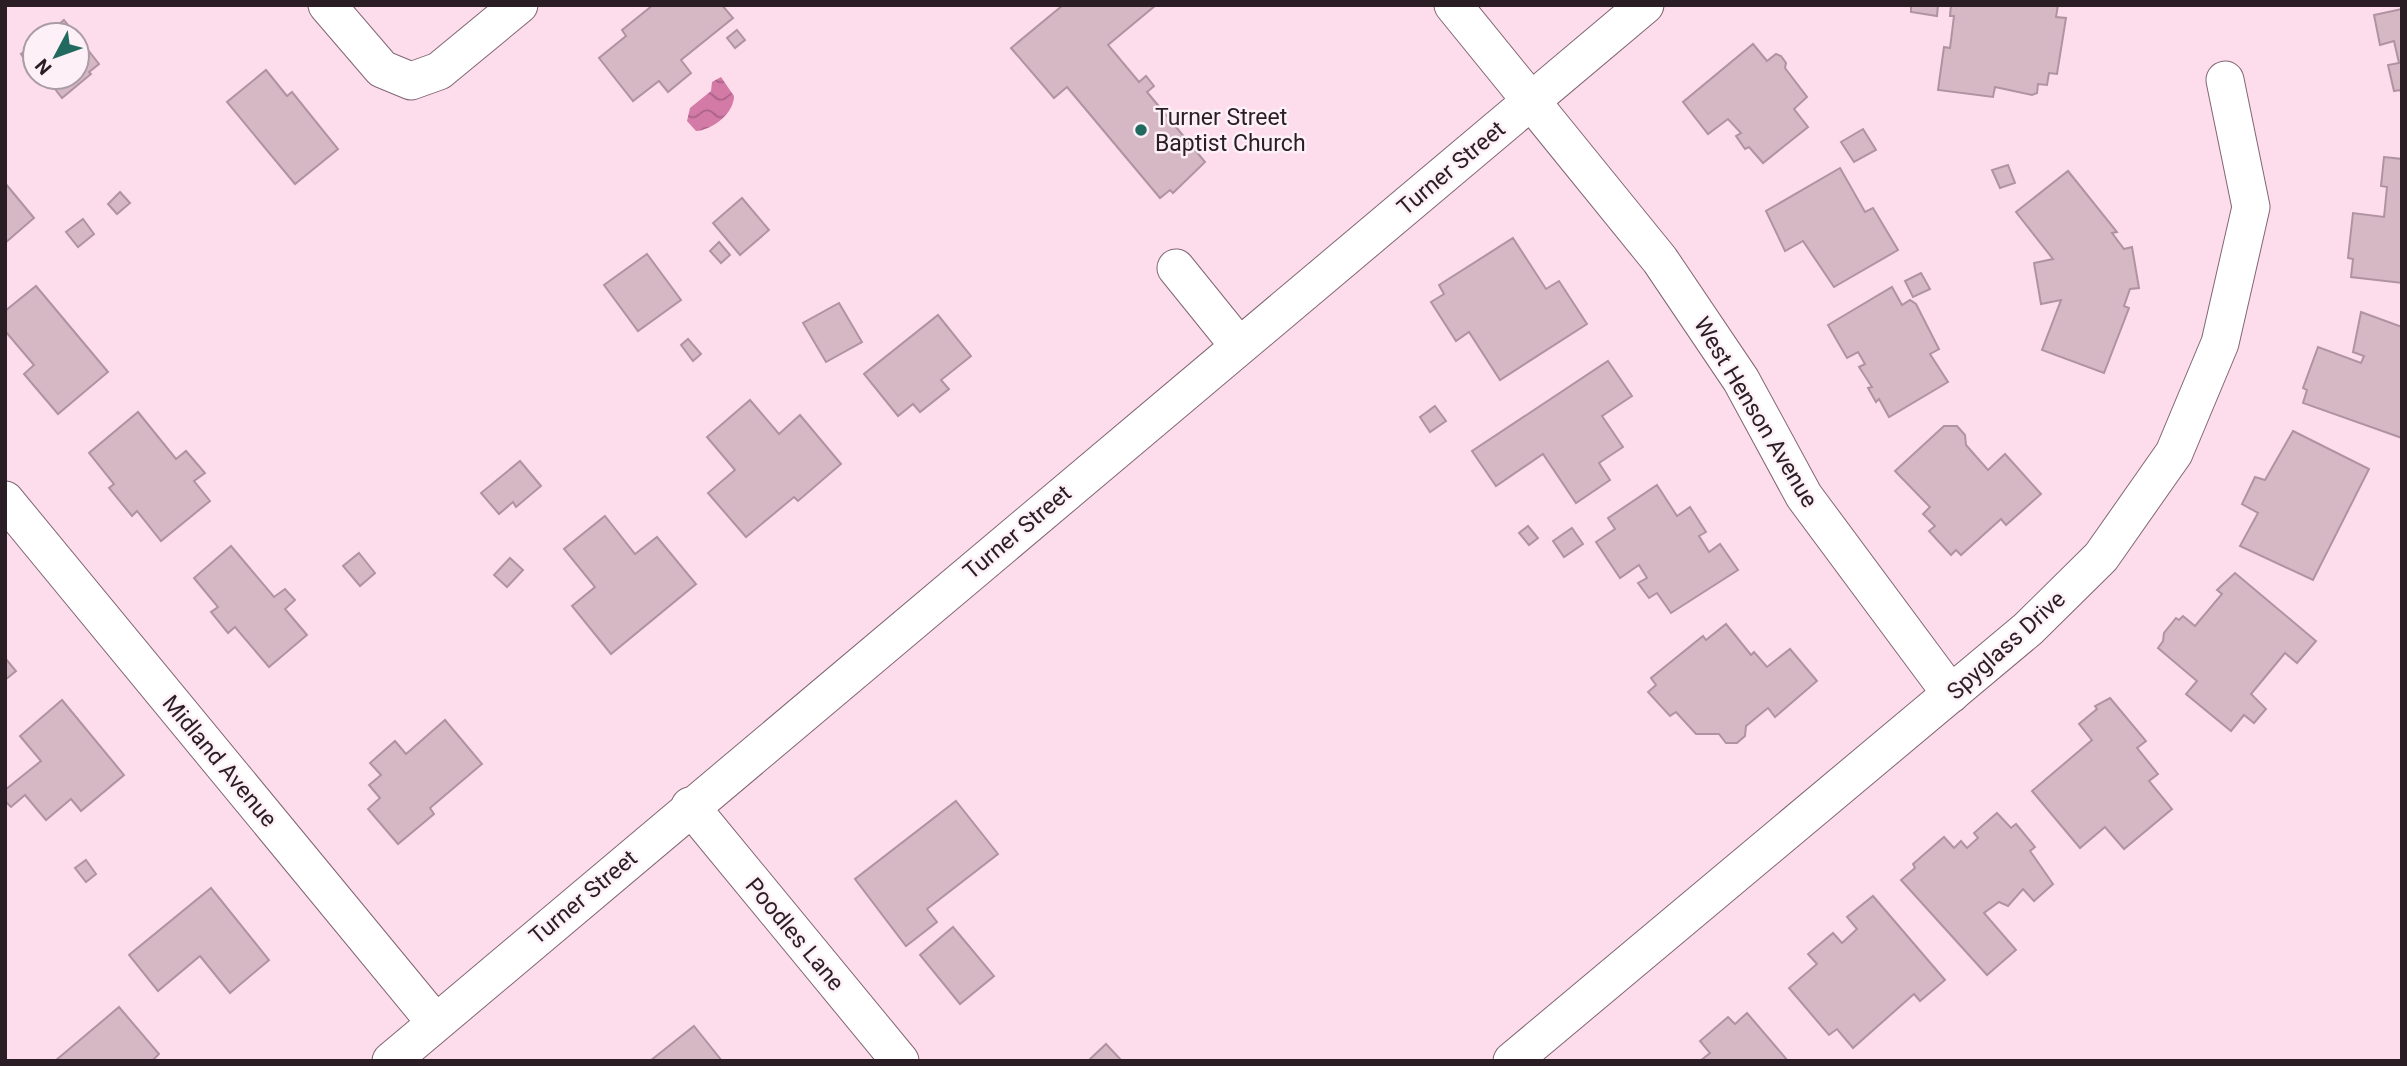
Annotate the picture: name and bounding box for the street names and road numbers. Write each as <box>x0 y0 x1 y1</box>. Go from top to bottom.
street label: Turner Street <box>1392 116 1511 221</box>
street label: West Henson Avenue <box>1688 312 1823 512</box>
street label: Turner Street <box>958 480 1077 585</box>
street label: Spyglass Drive <box>1942 585 2071 705</box>
street label: Midland Avenue <box>157 690 282 833</box>
street label: Turner Street <box>524 845 643 950</box>
street label: Poodles Lane <box>740 873 850 996</box>

